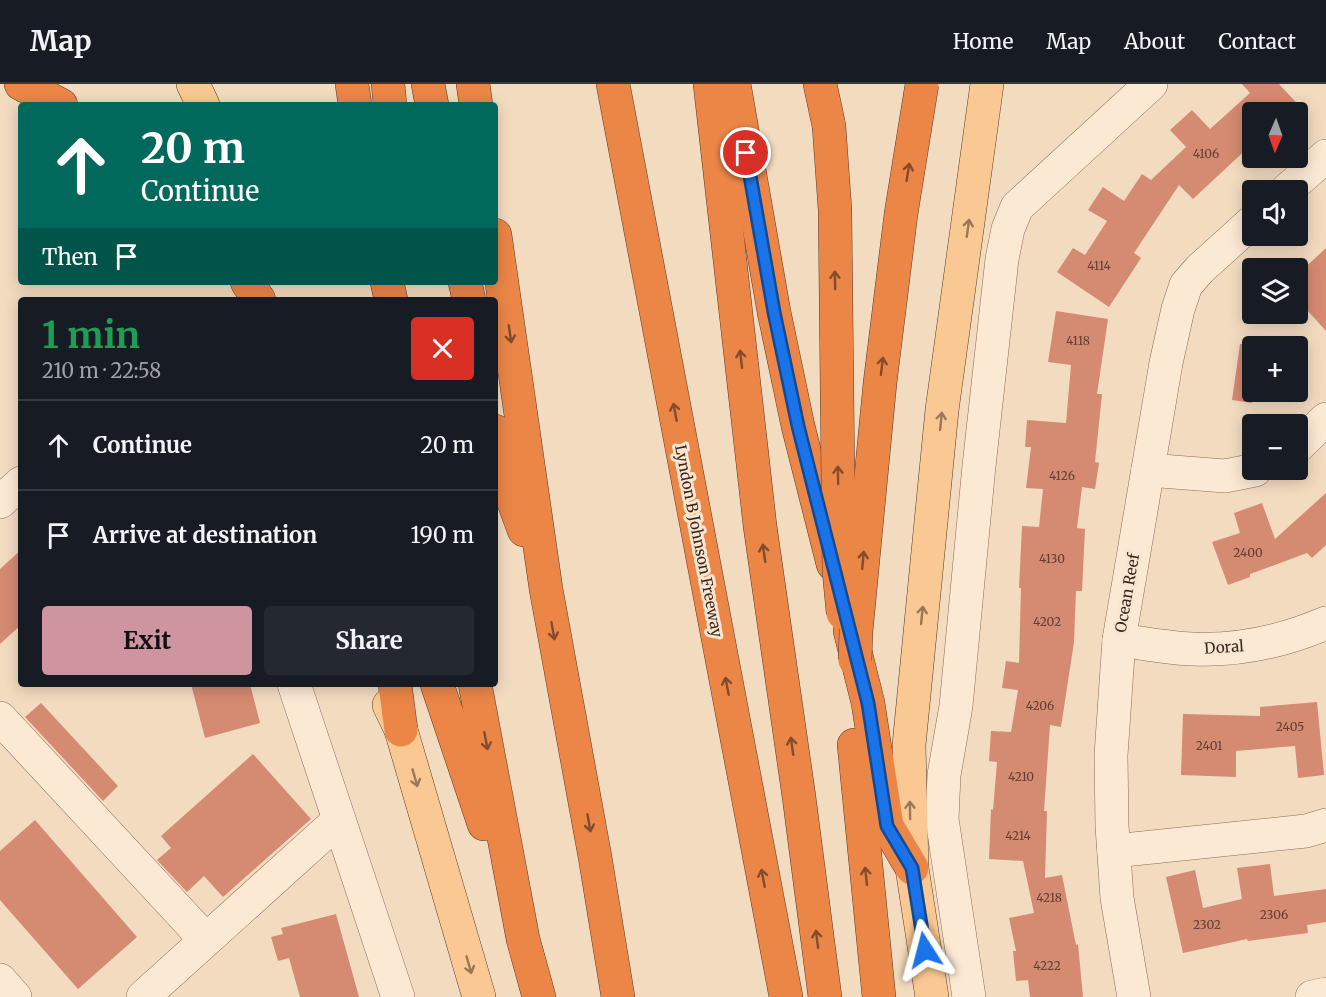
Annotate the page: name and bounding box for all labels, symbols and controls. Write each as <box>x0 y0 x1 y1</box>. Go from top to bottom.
text: Map <box>30 23 92 59</box>
text: Home <box>953 28 1013 55</box>
text: Map <box>1046 28 1091 55</box>
text: About <box>1124 28 1185 55</box>
text: Contact <box>1218 28 1296 55</box>
north arrow <box>1242 102 1308 168</box>
map controls <box>1242 102 1308 480</box>
text: 20 m <box>141 122 245 174</box>
icon: ahead <box>42 126 120 204</box>
pin <box>720 127 771 178</box>
icon: arrive <box>729 136 762 169</box>
house number: 4106 <box>1193 146 1219 161</box>
one-way arrow <box>902 163 913 183</box>
text: Continue <box>141 174 259 208</box>
button: sound <box>1242 180 1308 246</box>
one-way arrow <box>962 219 973 238</box>
icon: arrive <box>110 240 143 273</box>
text: Then <box>42 243 98 271</box>
house number: 4114 <box>1087 258 1111 273</box>
button: layers <box>1242 258 1308 324</box>
one-way arrow <box>830 271 841 291</box>
text: 1 min <box>42 313 140 358</box>
button: close <box>411 317 474 380</box>
one-way arrow <box>504 324 515 344</box>
house number: 4118 <box>1066 333 1090 348</box>
button: + <box>1242 336 1308 402</box>
one-way arrow <box>735 350 746 369</box>
one-way arrow <box>876 356 887 376</box>
text: 210 m · 22:58 <box>42 358 161 383</box>
one-way arrow <box>669 403 680 422</box>
one-way arrow <box>936 412 947 432</box>
button: − <box>1242 414 1308 480</box>
icon: ahead <box>42 429 75 462</box>
text: Continue <box>93 431 192 459</box>
text: 20 m <box>420 431 474 459</box>
street label: Lyndon B Johnson Freeway <box>671 443 727 639</box>
one-way arrow <box>832 466 844 486</box>
house number: 4126 <box>1049 468 1075 483</box>
icon: arrive <box>42 519 75 552</box>
text: Arrive at destination <box>93 521 317 549</box>
text: 190 m <box>411 521 474 549</box>
one-way arrow <box>759 543 770 563</box>
house number: 2400 <box>1233 545 1263 560</box>
one-way arrow <box>858 550 869 570</box>
house number: 4130 <box>1039 551 1065 566</box>
street label: Ocean Reef <box>1111 551 1144 634</box>
button: Exit <box>42 606 252 675</box>
button: Share <box>264 606 474 675</box>
one-way arrow <box>917 606 928 626</box>
house number: 4202 <box>1033 614 1061 629</box>
one-way arrow <box>548 621 559 640</box>
street label: Doral <box>1204 636 1245 658</box>
one-way arrow <box>721 677 732 696</box>
house number: 4206 <box>1026 698 1054 713</box>
house number: 2405 <box>1276 719 1304 734</box>
one-way arrow <box>481 731 492 751</box>
one-way arrow <box>786 736 797 756</box>
house number: 2401 <box>1196 738 1223 753</box>
one-way arrow <box>410 768 421 787</box>
house number: 4210 <box>1008 769 1034 784</box>
one-way arrow <box>905 800 916 820</box>
one-way arrow <box>584 813 595 832</box>
house number: 4214 <box>1005 828 1031 843</box>
one-way arrow <box>860 867 871 887</box>
one-way arrow <box>757 868 768 888</box>
house number: 4218 <box>1036 890 1062 905</box>
house number: 2306 <box>1260 907 1288 922</box>
house number: 2302 <box>1193 917 1221 932</box>
position arrow <box>893 918 957 982</box>
one-way arrow <box>812 930 823 949</box>
one-way arrow <box>464 955 475 974</box>
house number: 4222 <box>1033 958 1061 973</box>

